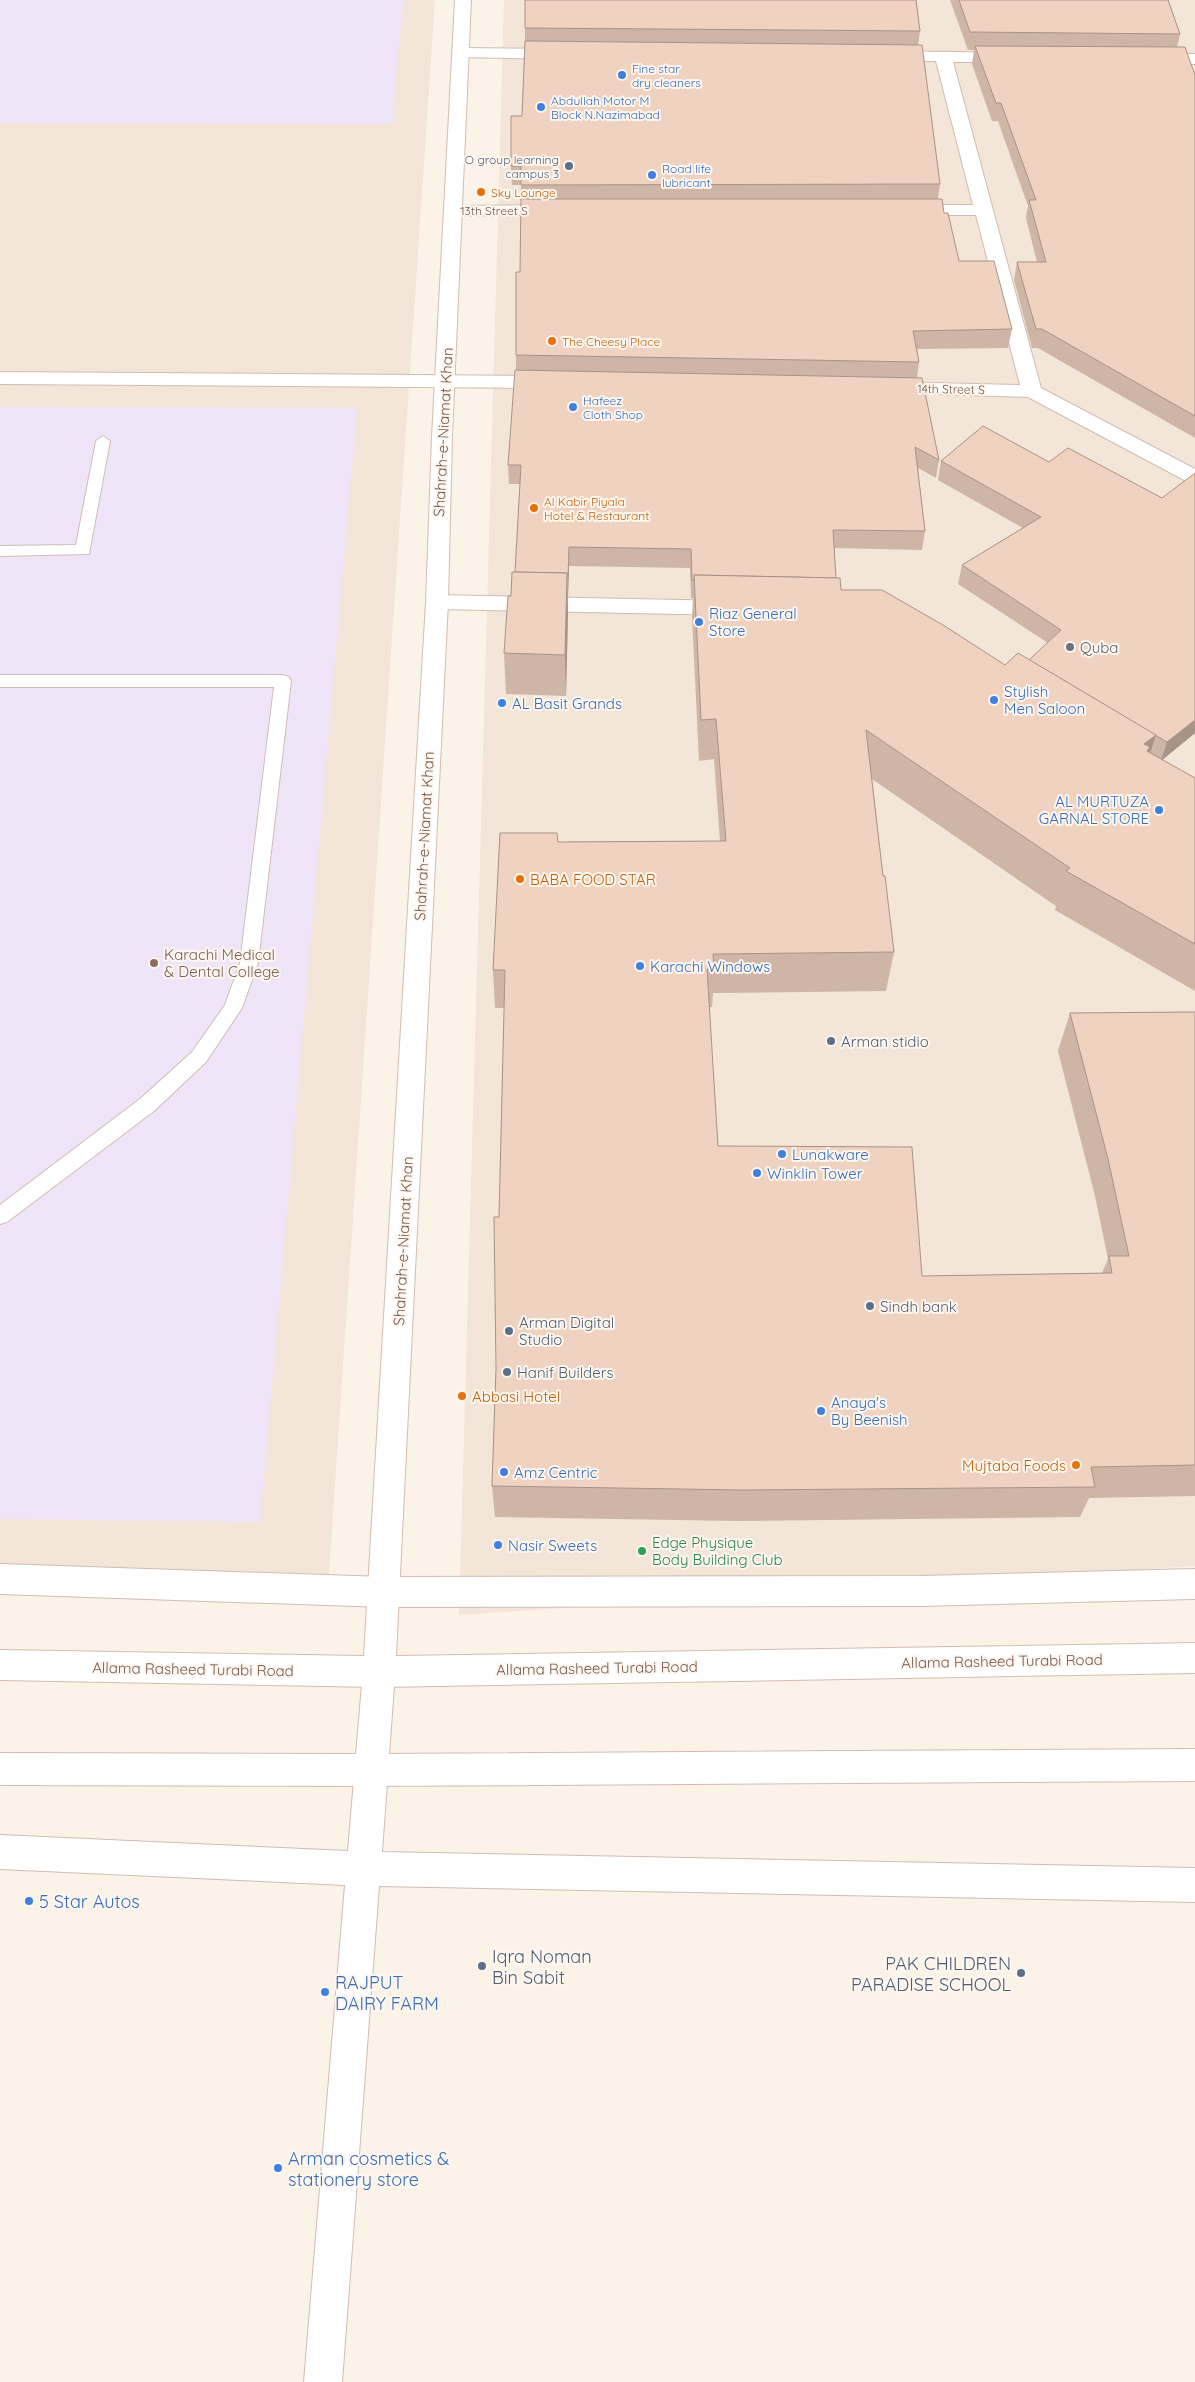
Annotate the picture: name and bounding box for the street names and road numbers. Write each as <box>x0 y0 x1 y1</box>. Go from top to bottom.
street label: 13th Street S <box>460 203 528 218</box>
street label: Shahrah-e-Niamat Khan <box>429 347 457 517</box>
street label: 14th Street S <box>917 381 985 397</box>
street label: Shahrah-e-Niamat Khan <box>410 751 438 921</box>
street label: Shahrah-e-Niamat Khan <box>389 1156 417 1326</box>
street label: Allama Rasheed Turabi Road <box>901 1650 1103 1672</box>
street label: Allama Rasheed Turabi Road <box>496 1657 698 1679</box>
street label: Allama Rasheed Turabi Road <box>92 1658 294 1680</box>

